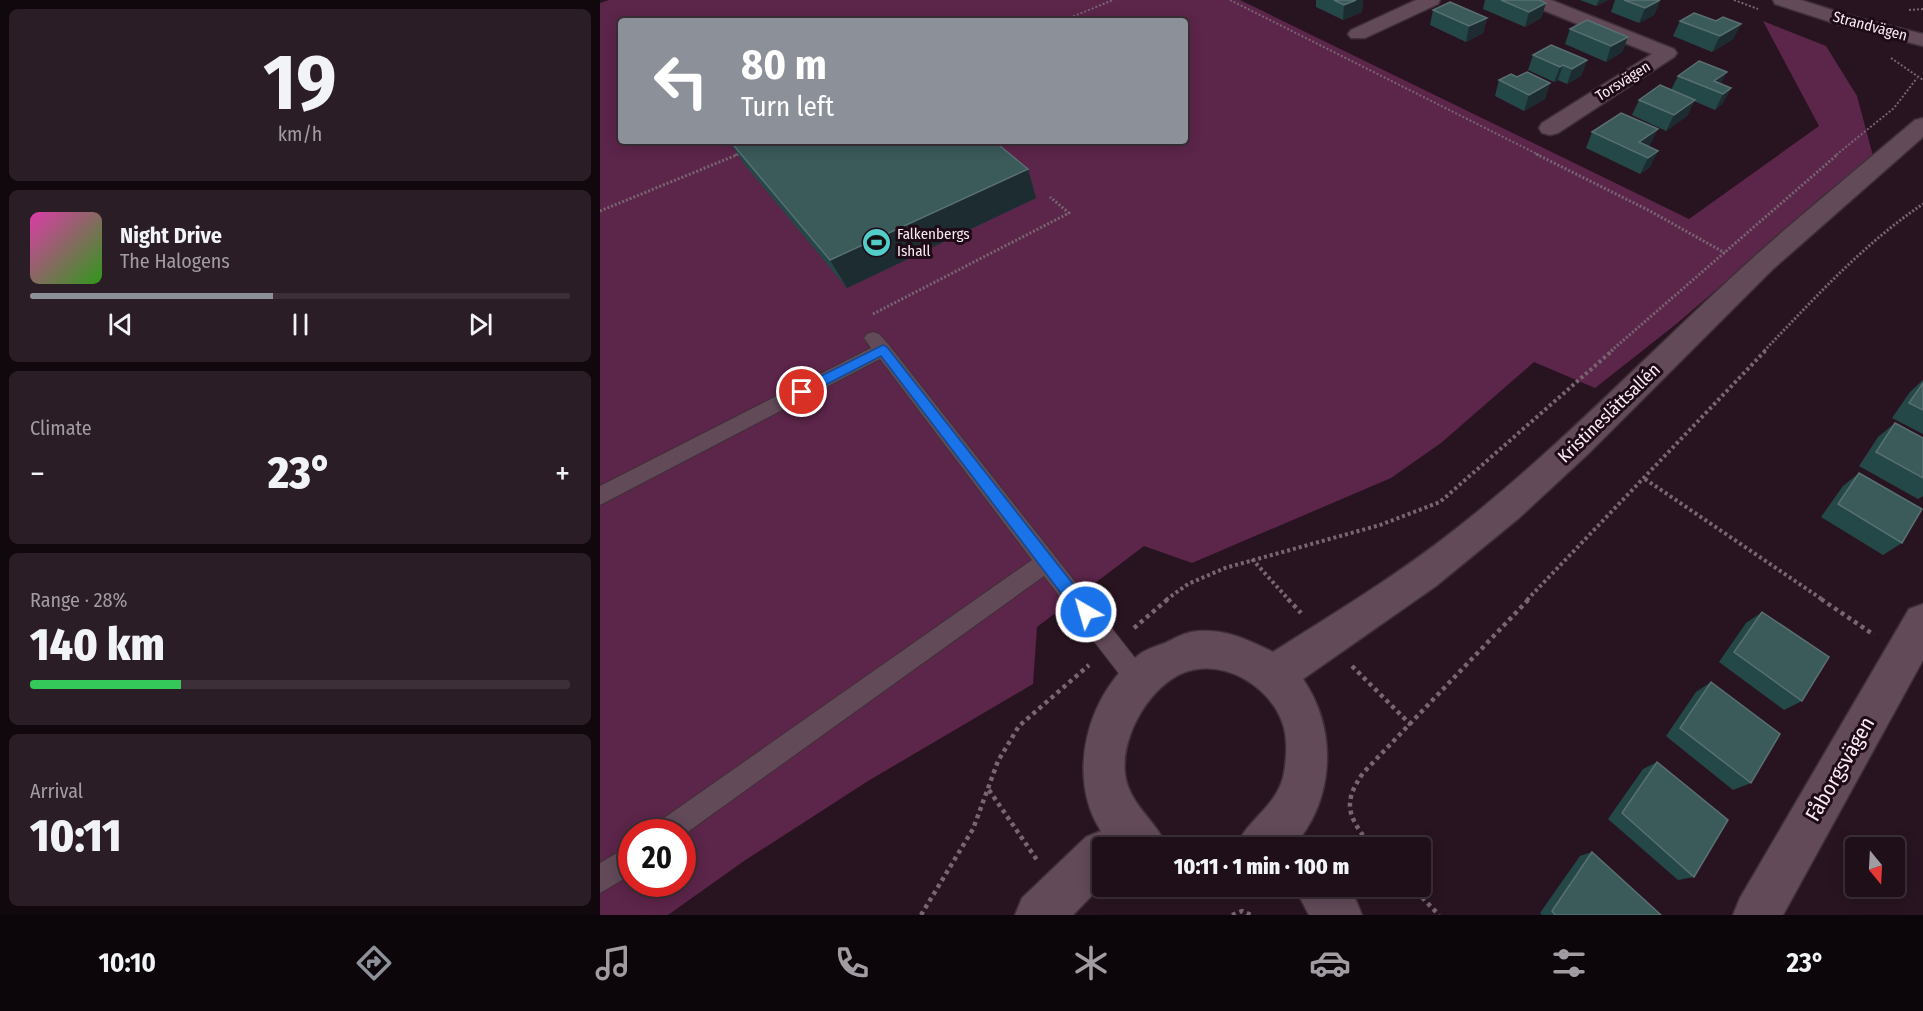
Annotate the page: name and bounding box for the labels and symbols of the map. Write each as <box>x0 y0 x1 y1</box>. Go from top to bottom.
street label: Strandvägen <box>1831 7 1909 45</box>
street label: Torsvägen <box>1592 57 1654 105</box>
place label: Falkenbergs Ishall <box>897 225 970 260</box>
sports icon: Falkenbergs Ishall <box>860 227 892 259</box>
street label: Kristineslättsallén <box>1553 359 1665 467</box>
pin <box>776 366 827 417</box>
position arrow <box>1054 580 1118 644</box>
street label: Fåborgsvägen <box>1800 712 1880 826</box>
speed limit sign: 20 <box>618 819 696 897</box>
north arrow <box>1845 837 1905 897</box>

